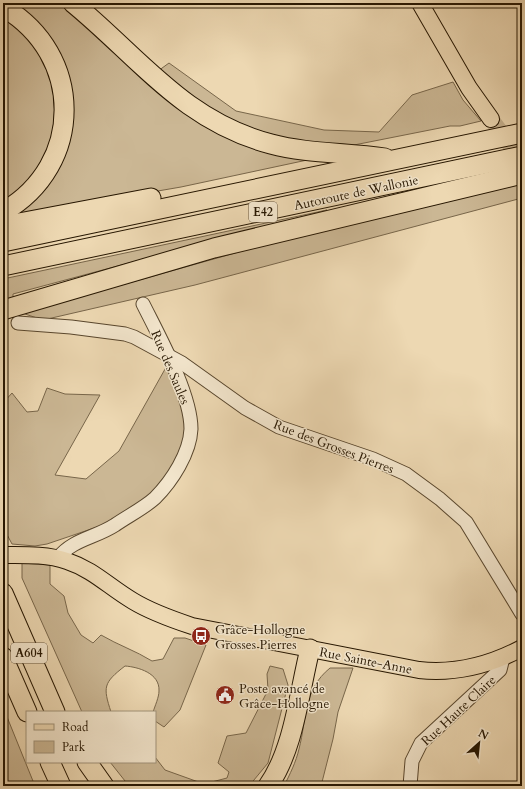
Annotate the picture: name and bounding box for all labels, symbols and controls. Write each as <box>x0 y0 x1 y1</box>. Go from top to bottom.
street label: Autoroute de Wallonie <box>292 171 420 215</box>
road number: E42 <box>249 202 277 222</box>
street label: Rue des Saules <box>146 327 194 407</box>
street label: Rue des Grosses Pierres <box>271 416 396 478</box>
place label: Grâce-Hollogne Grosses Pierres <box>215 621 305 654</box>
bus stop icon: Grâce-Hollogne Grosses Pierres <box>190 625 212 647</box>
road number: A604 <box>11 643 47 663</box>
street label: Rue Sainte-Anne <box>318 643 414 679</box>
street label: Rue Haute Claire <box>418 671 500 750</box>
place label: Poste avancé de Grâce-Hollogne <box>239 680 329 713</box>
public building icon: Poste avancé de Grâce-Hollogne <box>214 684 236 706</box>
legend <box>26 711 156 763</box>
text: Road <box>62 719 89 735</box>
north arrow <box>459 723 499 763</box>
text: N <box>476 726 491 744</box>
text: Park <box>62 739 86 755</box>

